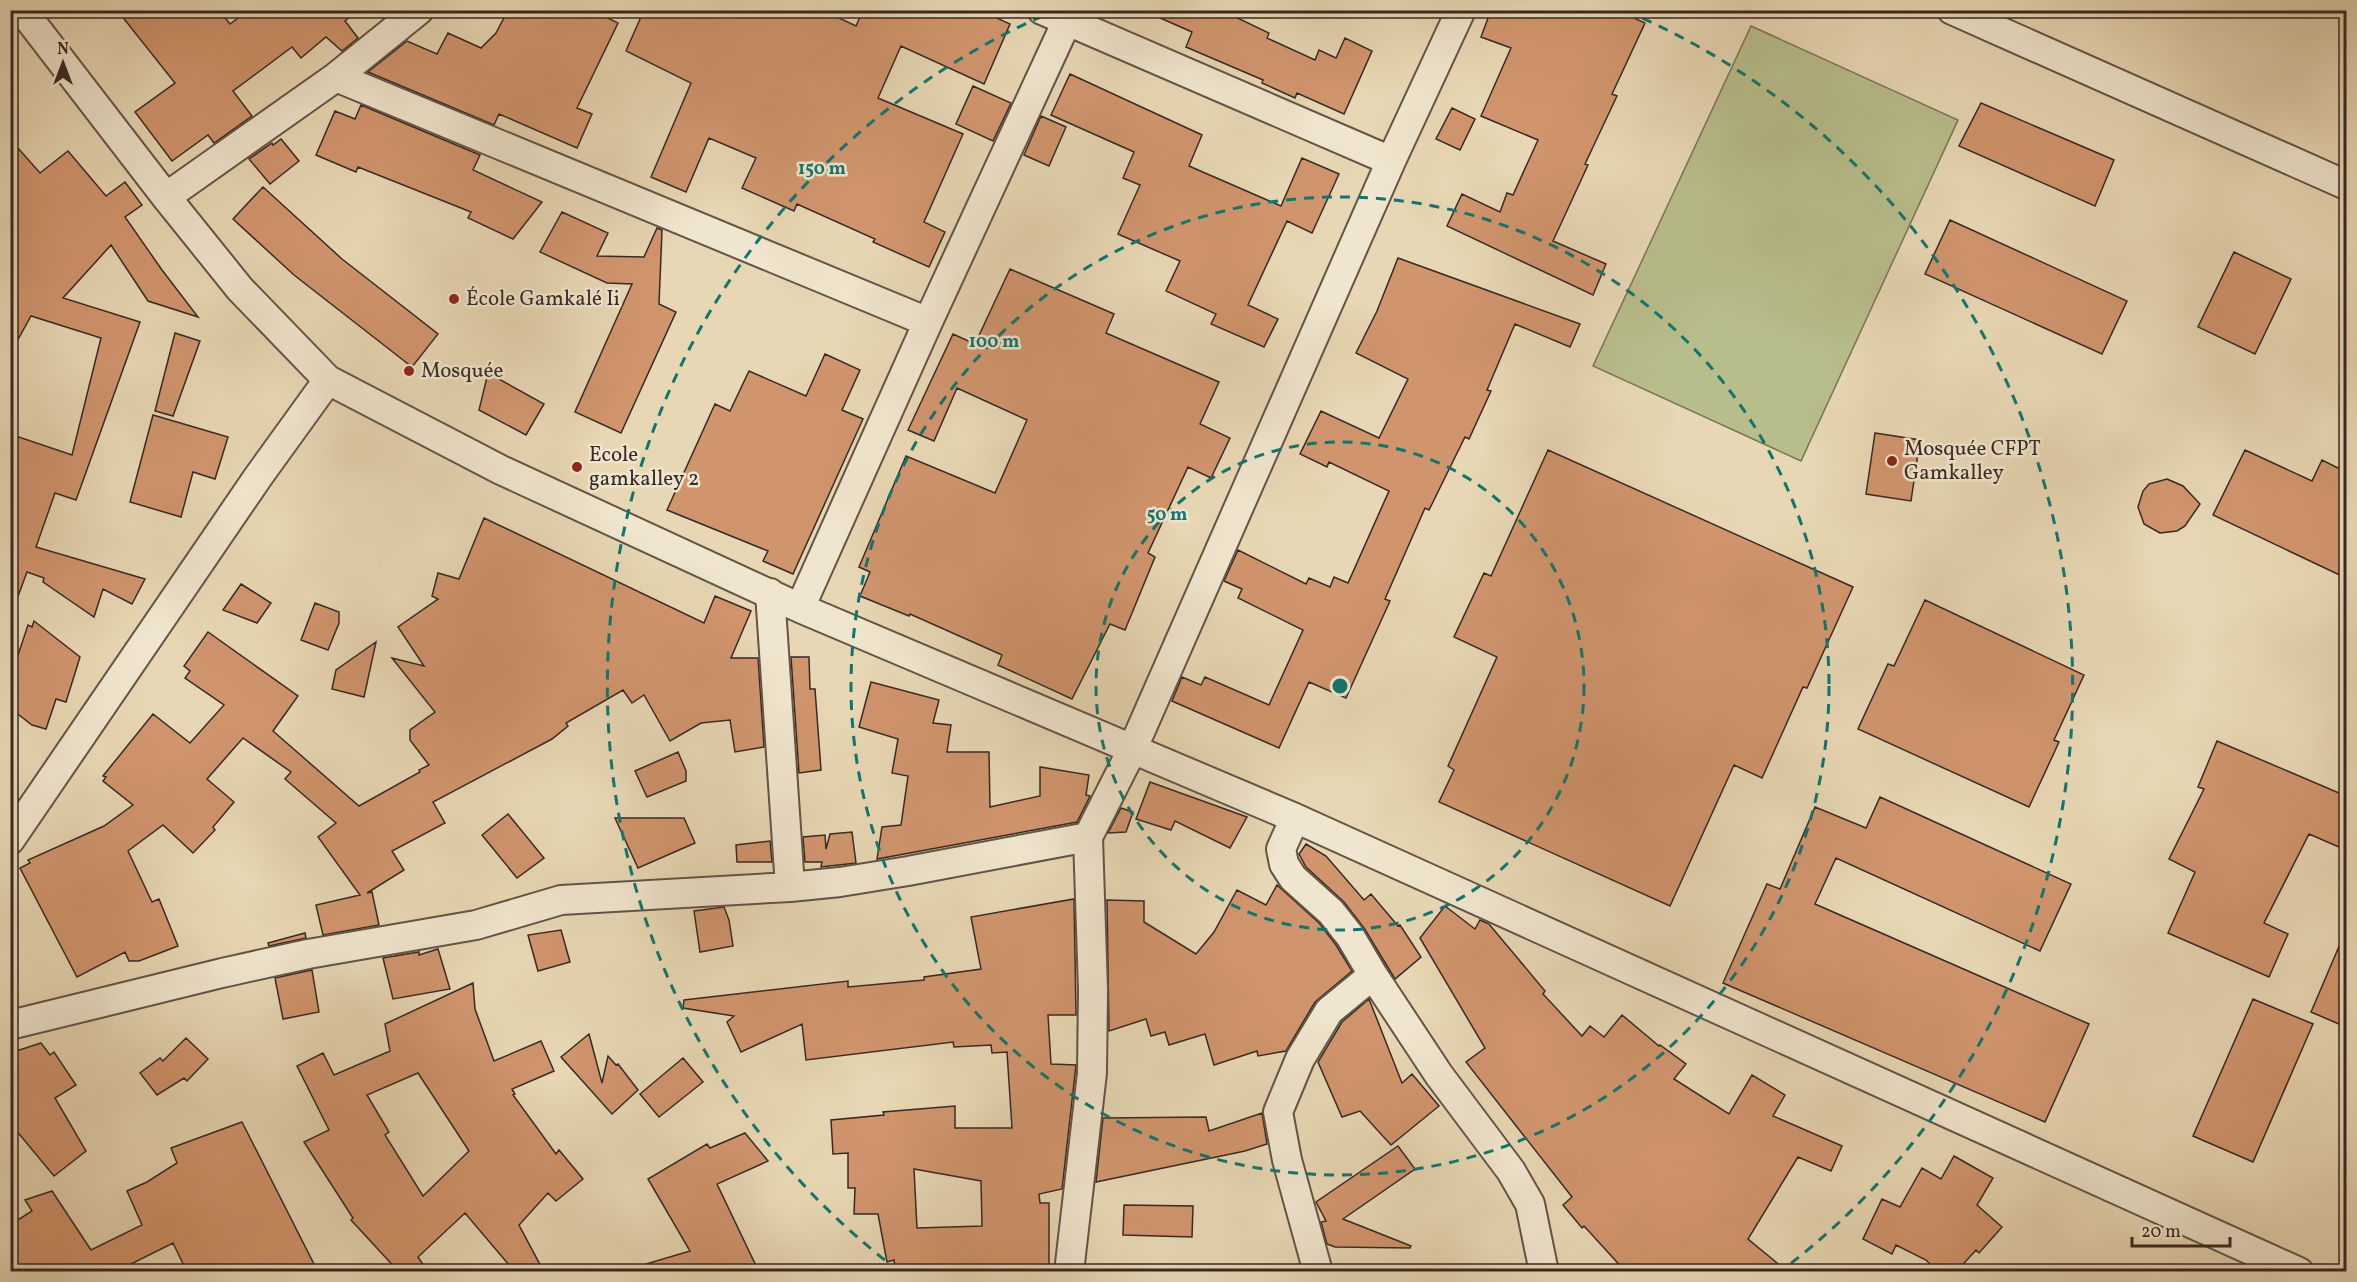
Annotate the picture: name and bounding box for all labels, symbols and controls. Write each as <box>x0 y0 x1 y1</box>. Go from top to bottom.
north arrow <box>33 33 93 93</box>
text: N <box>57 39 69 61</box>
text: 150 m <box>798 157 846 182</box>
place label: École Gamkalé Ii <box>466 285 620 314</box>
marker: École Gamkalé Ii <box>447 292 461 306</box>
text: 100 m <box>969 330 1019 355</box>
place label: Mosquée <box>421 357 504 386</box>
marker: Mosquée <box>402 364 416 378</box>
place label: Mosquée CFPT Gamkalley <box>1904 435 2041 488</box>
place label: Ecole gamkalley 2 <box>589 441 699 494</box>
marker: Mosquée CFPT Gamkalley <box>1885 454 1899 468</box>
marker: Ecole gamkalley 2 <box>570 460 584 474</box>
text: 50 m <box>1147 503 1187 528</box>
centre of rings <box>1330 676 1350 696</box>
scale bar <box>2132 1210 2230 1248</box>
text: 20 m <box>2141 1220 2181 1245</box>

